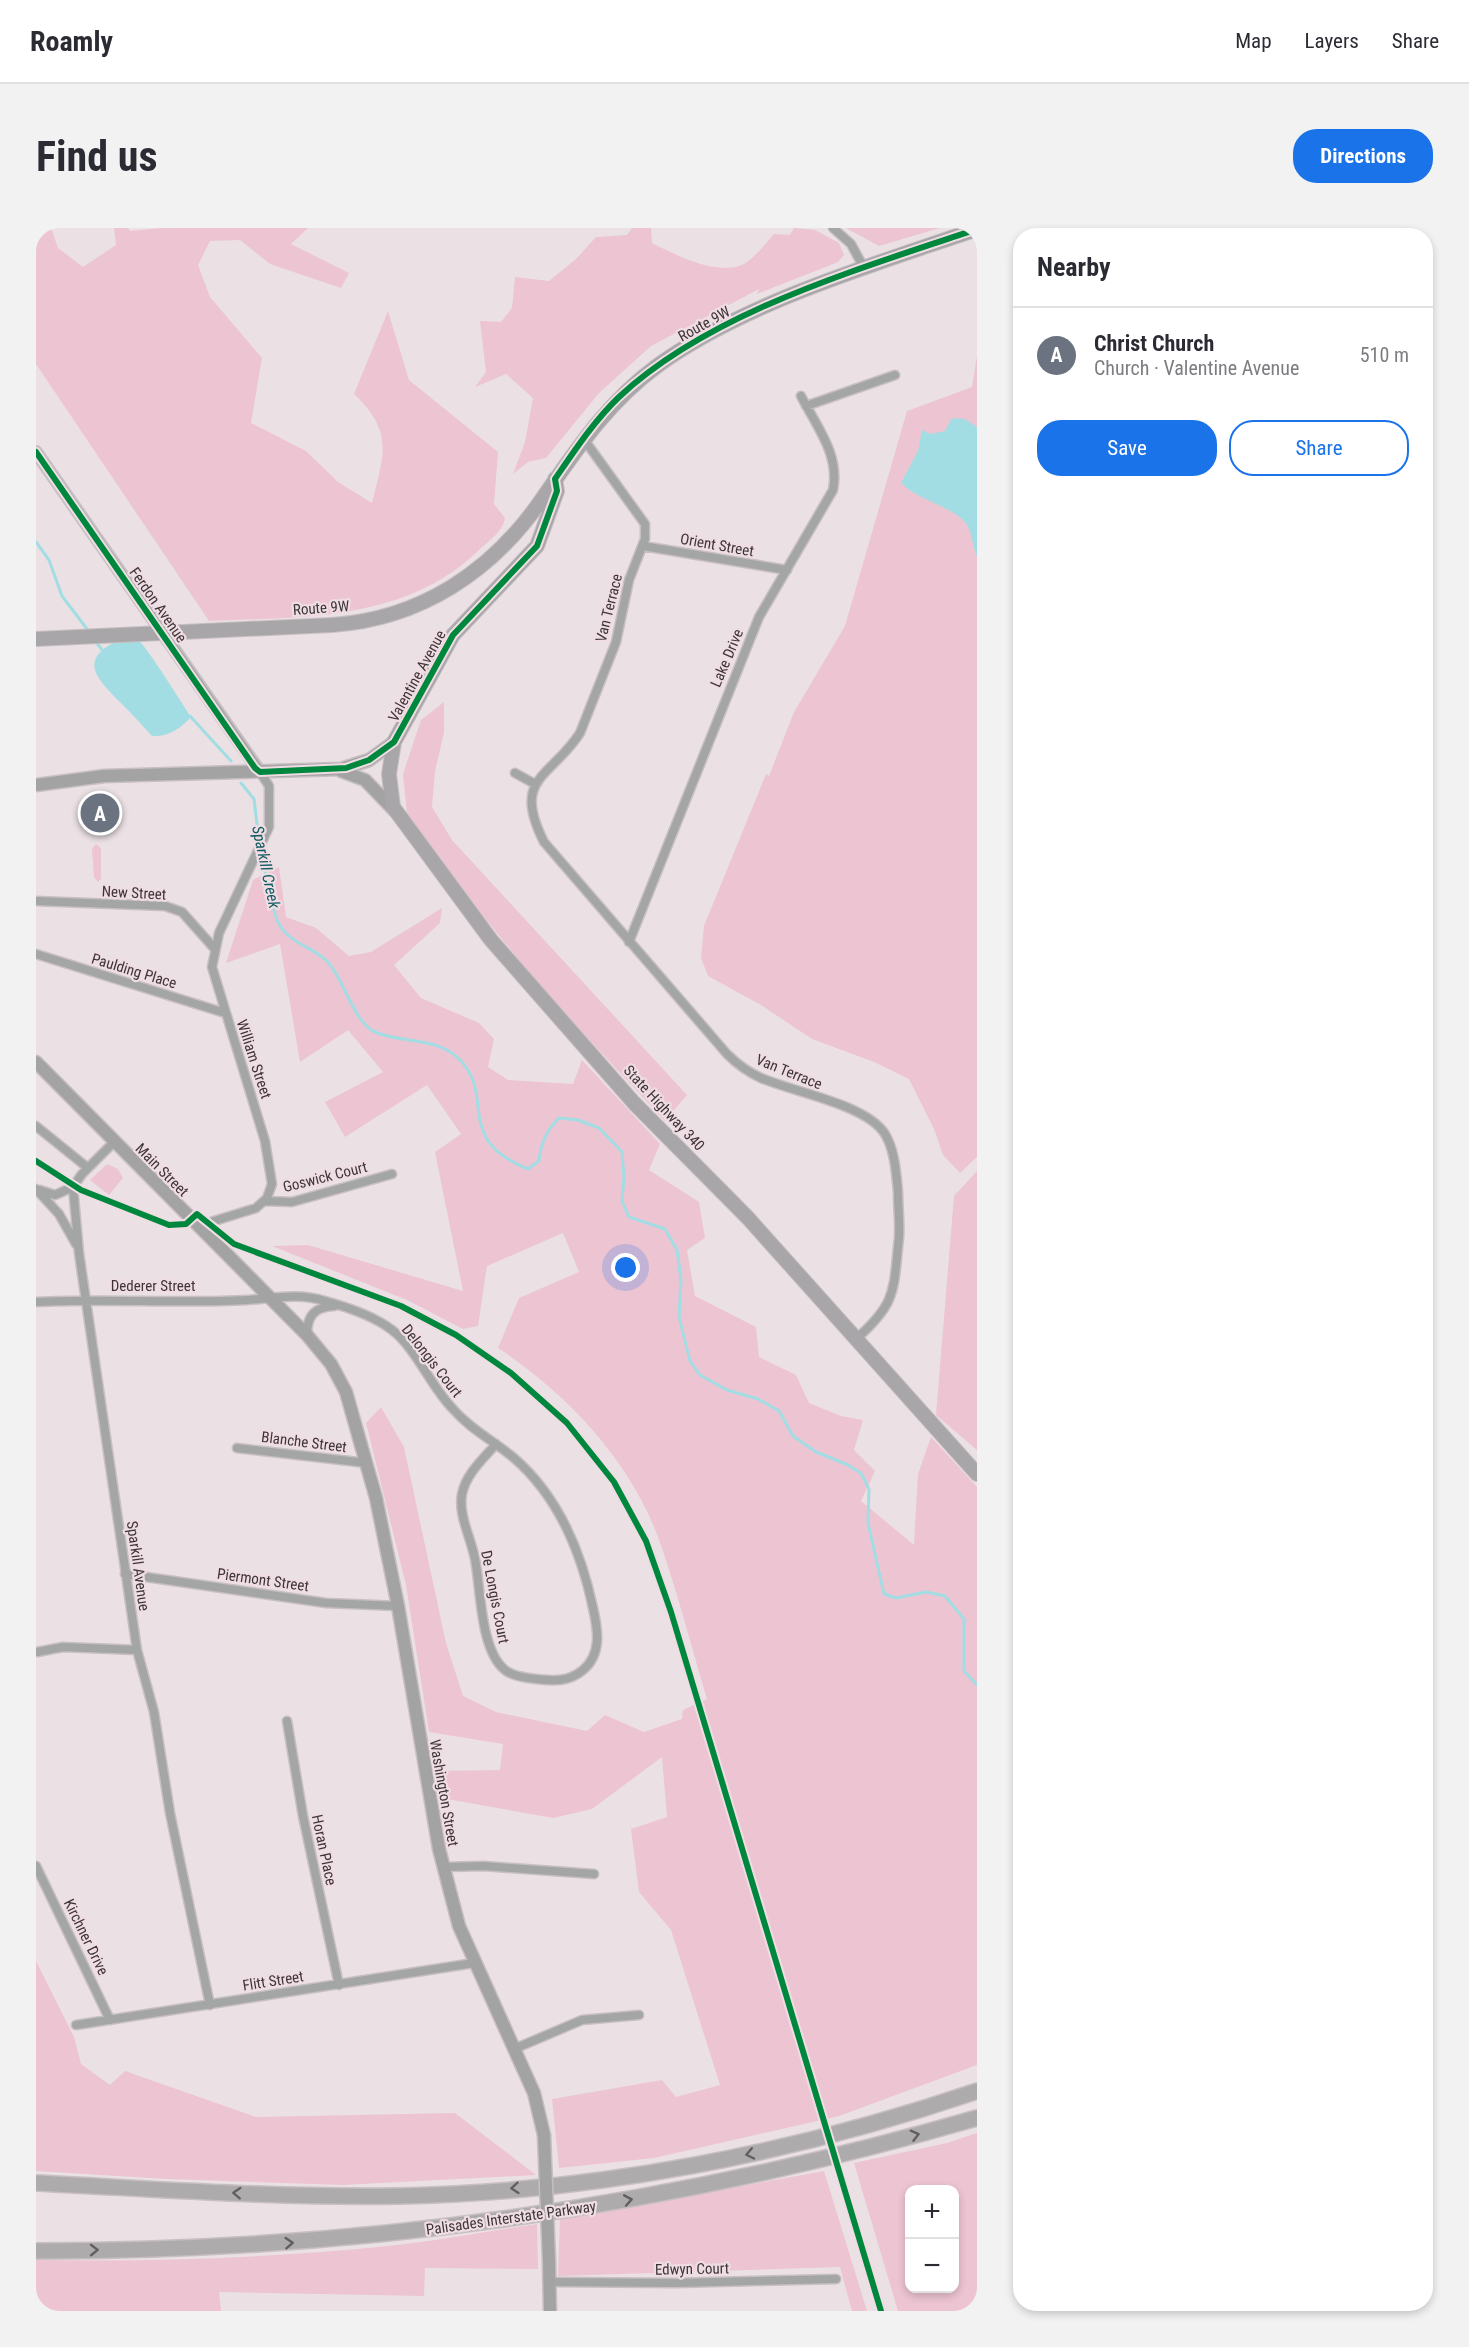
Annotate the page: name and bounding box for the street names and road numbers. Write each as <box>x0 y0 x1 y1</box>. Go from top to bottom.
street label: Route 9W <box>675 302 734 346</box>
street label: Orient Street <box>679 530 755 560</box>
street label: Ferdon Avenue <box>126 564 190 646</box>
street label: Van Terrace <box>592 572 626 644</box>
street label: Route 9W <box>292 597 350 619</box>
street label: Lake Drive <box>707 626 747 690</box>
street label: Valentine Avenue <box>384 627 450 725</box>
street label: New Street <box>101 882 167 904</box>
street label: Paulding Place <box>89 950 179 992</box>
street label: William Street <box>233 1017 275 1101</box>
street label: Van Terrace <box>753 1051 825 1093</box>
street label: State Highway 340 <box>620 1061 708 1155</box>
street label: Main Street <box>132 1140 192 1200</box>
street label: Goswick Court <box>281 1158 369 1196</box>
street label: Dederer Street <box>111 1277 195 1295</box>
street label: Delongis Court <box>398 1321 466 1401</box>
street label: Blanche Street <box>260 1428 348 1456</box>
street label: Sparkill Avenue <box>123 1520 153 1612</box>
street label: De Longis Court <box>477 1549 513 1645</box>
street label: Piermont Street <box>216 1565 310 1595</box>
street label: Washington Street <box>426 1738 462 1848</box>
street label: Horan Place <box>308 1813 340 1887</box>
street label: Kirchner Drive <box>60 1896 112 1978</box>
street label: Flitt Street <box>241 1967 305 1995</box>
street label: Palisades Interstate Parkway <box>425 2197 597 2239</box>
street label: Edwyn Court <box>655 2259 729 2279</box>

